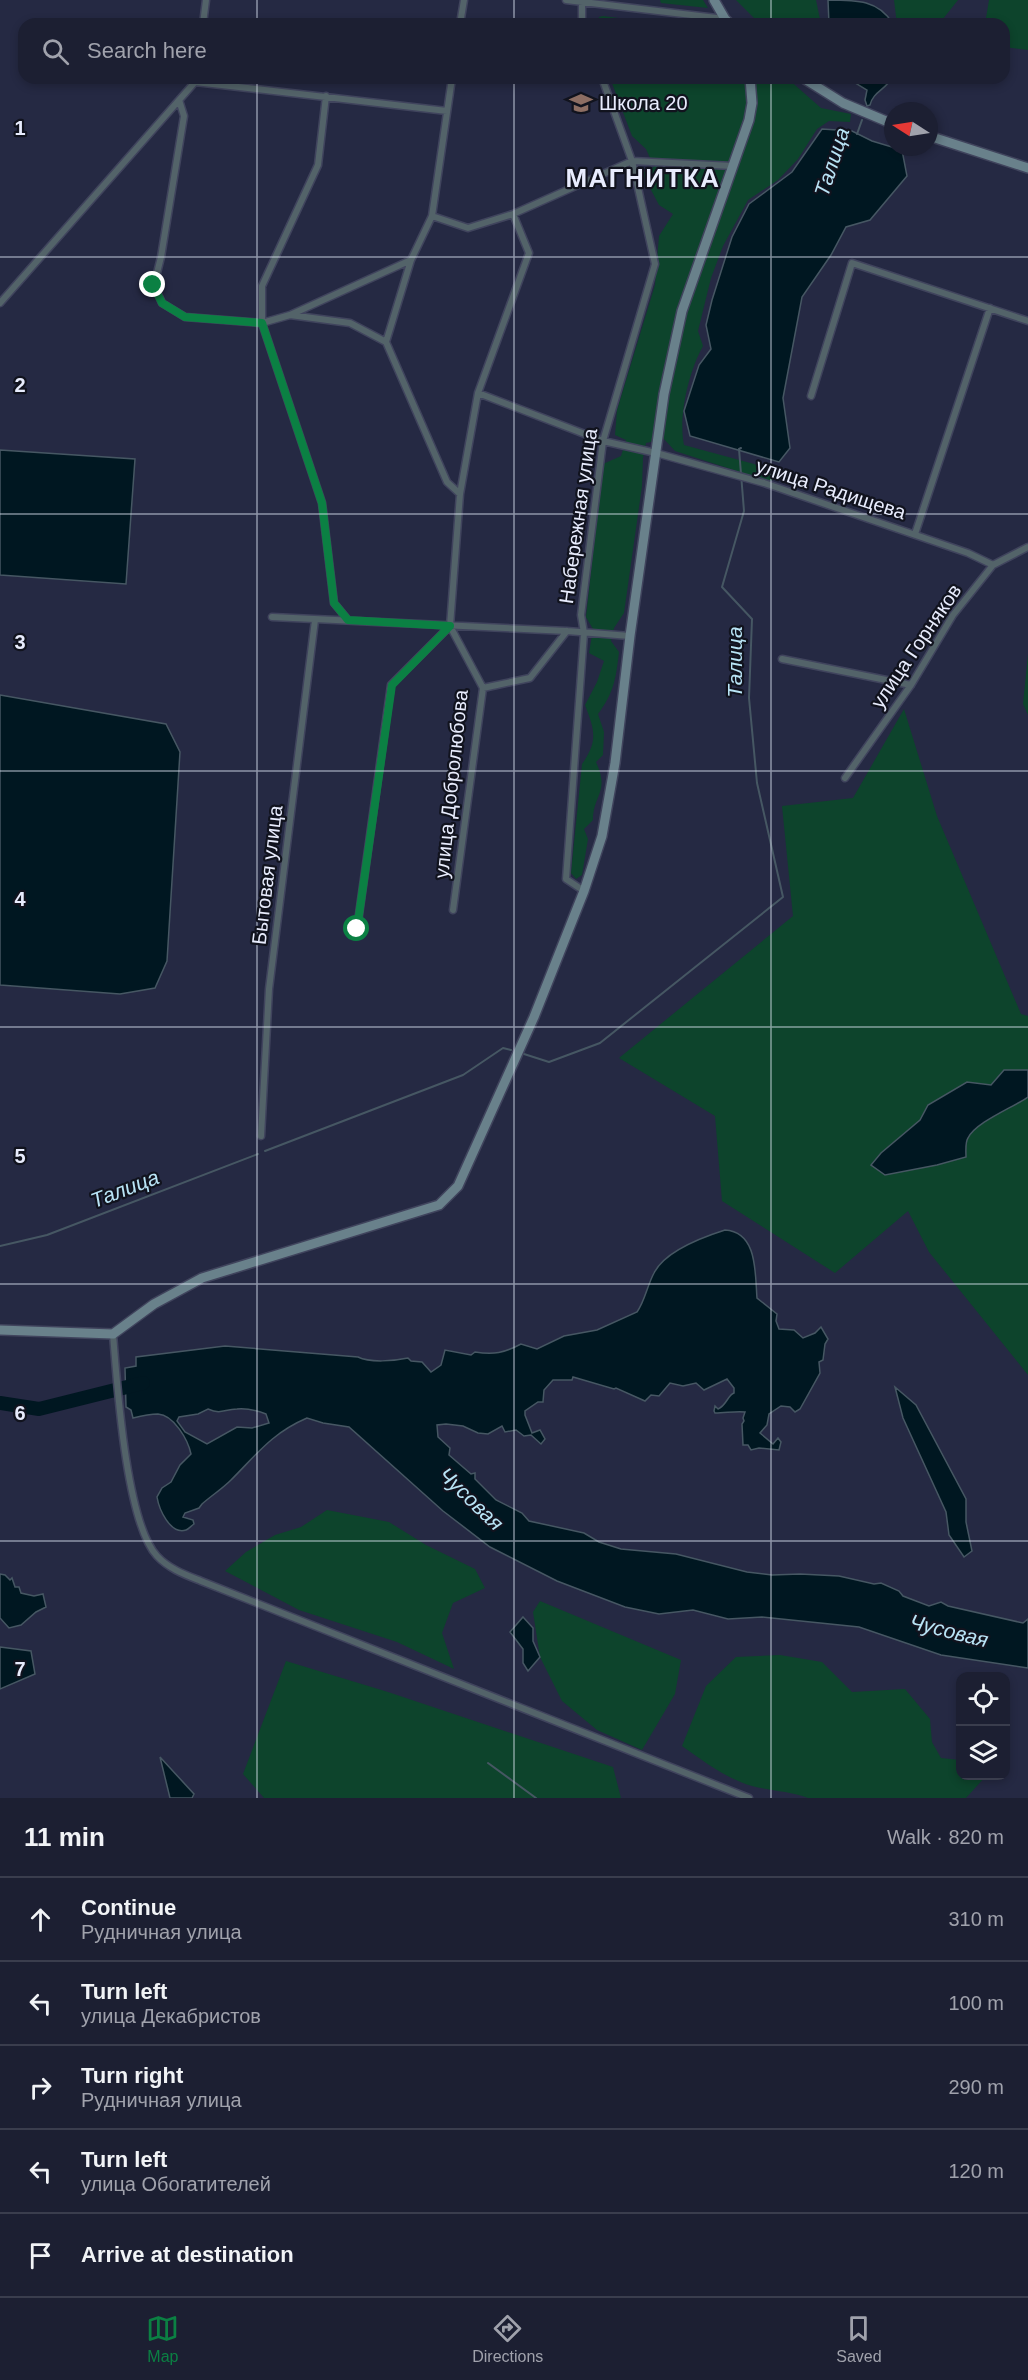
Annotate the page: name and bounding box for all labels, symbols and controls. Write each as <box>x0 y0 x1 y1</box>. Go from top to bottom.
search box <box>18 18 1010 84</box>
icon: search <box>39 35 72 68</box>
text: Search here <box>87 38 207 63</box>
school or university icon: Школа 20 <box>568 90 594 116</box>
place label: Школа 20 <box>599 92 688 114</box>
north arrow <box>884 102 938 156</box>
text: 1 <box>14 117 26 139</box>
water label: Талица <box>810 124 853 199</box>
district label: МАГНИТКА <box>565 163 721 193</box>
route end <box>139 271 165 297</box>
text: 2 <box>14 374 26 396</box>
street label: Набережная улица <box>555 426 601 605</box>
street label: улица Радищева <box>753 454 909 524</box>
street label: улица Горняков <box>866 580 966 712</box>
water label: Талица <box>723 626 746 698</box>
text: 3 <box>14 631 26 653</box>
street label: улица Добролюбова <box>430 688 472 879</box>
street label: Бытовая улица <box>248 803 287 946</box>
text: 4 <box>14 888 26 910</box>
route start <box>343 915 369 941</box>
text: 5 <box>14 1145 26 1167</box>
water label: Талица <box>87 1165 162 1212</box>
text: 6 <box>14 1402 26 1424</box>
water label: Чусовая <box>435 1463 508 1535</box>
water label: Чусовая <box>907 1610 991 1651</box>
text: 7 <box>14 1658 26 1680</box>
map controls <box>956 1672 1010 1780</box>
button: locate <box>956 1672 1010 1726</box>
button: layers <box>956 1726 1010 1780</box>
text: 11 min <box>24 1822 105 1852</box>
text: Walk · 820 m <box>887 1826 1004 1848</box>
text: Continue <box>81 1895 176 1920</box>
icon: ahead <box>24 1903 57 1936</box>
text: 310 m <box>948 1908 1004 1930</box>
text: Рудничная улица <box>81 1921 242 1943</box>
text: Turn left <box>81 1979 167 2004</box>
icon: left <box>24 1987 57 2020</box>
text: 100 m <box>948 1992 1004 2014</box>
text: улица Декабристов <box>81 2005 261 2027</box>
text: Turn right <box>81 2063 183 2088</box>
icon: right <box>24 2071 57 2104</box>
text: 290 m <box>948 2076 1004 2098</box>
text: Рудничная улица <box>81 2089 242 2111</box>
text: Turn left <box>81 2147 167 2172</box>
icon: left <box>24 2155 57 2188</box>
text: 120 m <box>948 2160 1004 2182</box>
text: улица Обогатителей <box>81 2173 271 2195</box>
icon: arrive <box>24 2239 57 2272</box>
text: Arrive at destination <box>81 2242 294 2267</box>
tab: Map <box>146 2312 179 2366</box>
tab: Directions <box>472 2312 543 2366</box>
tab: Saved <box>836 2312 882 2366</box>

